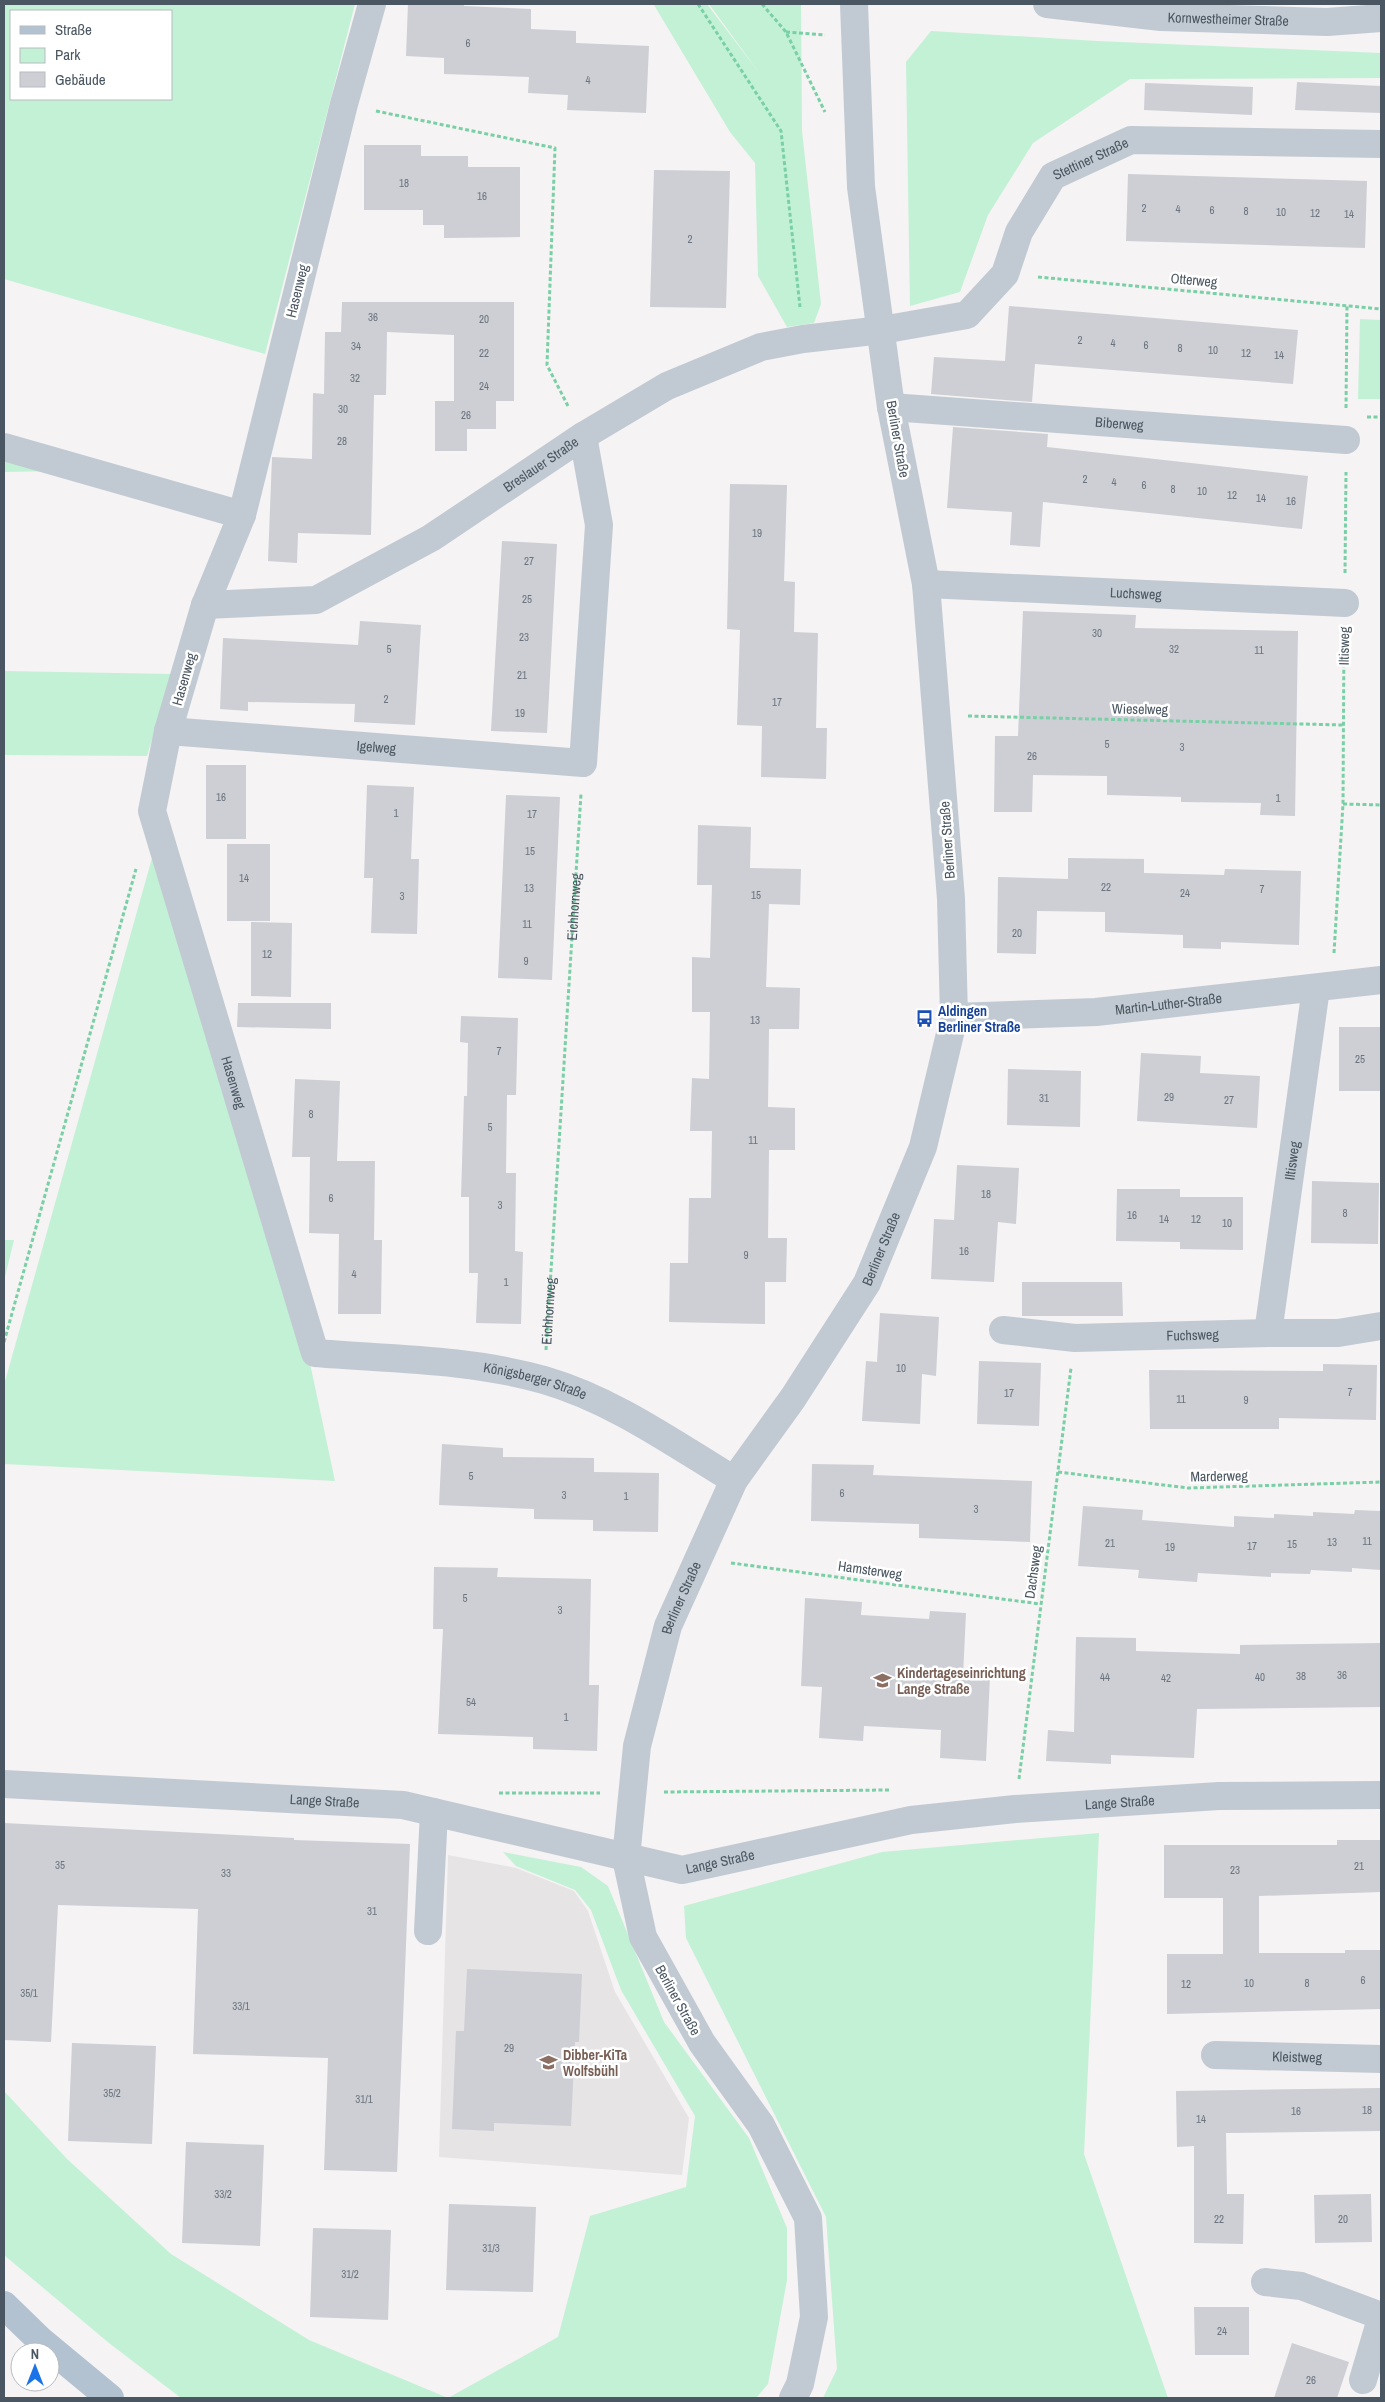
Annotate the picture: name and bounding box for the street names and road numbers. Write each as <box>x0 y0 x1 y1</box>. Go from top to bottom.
street label: Kornwestheimer Straße <box>1167 8 1289 30</box>
street label: Stettiner Straße <box>1050 133 1131 184</box>
street label: Hasenweg <box>282 262 312 319</box>
street label: Otterweg <box>1170 269 1219 291</box>
street label: Berliner Straße <box>882 399 914 479</box>
street label: Biberweg <box>1095 413 1145 434</box>
street label: Breslauer Straße <box>500 433 582 496</box>
street label: Luchsweg <box>1110 583 1163 604</box>
street label: Iltisweg <box>1335 626 1353 666</box>
street label: Hasenweg <box>168 650 200 708</box>
street label: Wieselweg <box>1112 700 1169 718</box>
street label: Igelweg <box>356 737 397 758</box>
street label: Berliner Straße <box>935 801 959 879</box>
street label: Eichhornweg <box>563 872 585 941</box>
street label: Martin-Luther-Straße <box>1114 989 1223 1019</box>
street label: Hasenweg <box>217 1054 250 1112</box>
street label: Iltisweg <box>1280 1140 1304 1181</box>
street label: Berliner Straße <box>858 1209 904 1288</box>
street label: Eichhornweg <box>537 1276 560 1345</box>
street label: Fuchsweg <box>1166 1325 1220 1345</box>
street label: Königsberger Straße <box>482 1358 590 1404</box>
street label: Marderweg <box>1190 1466 1248 1485</box>
street label: Dachsweg <box>1020 1544 1046 1600</box>
street label: Hamsterweg <box>837 1557 904 1583</box>
street label: Berliner Straße <box>657 1559 705 1636</box>
street label: Lange Straße <box>289 1790 360 1812</box>
street label: Lange Straße <box>1084 1791 1155 1814</box>
street label: Lange Straße <box>684 1845 756 1878</box>
street label: Berliner Straße <box>651 1962 705 2038</box>
street label: Kleistweg <box>1272 2047 1323 2067</box>

